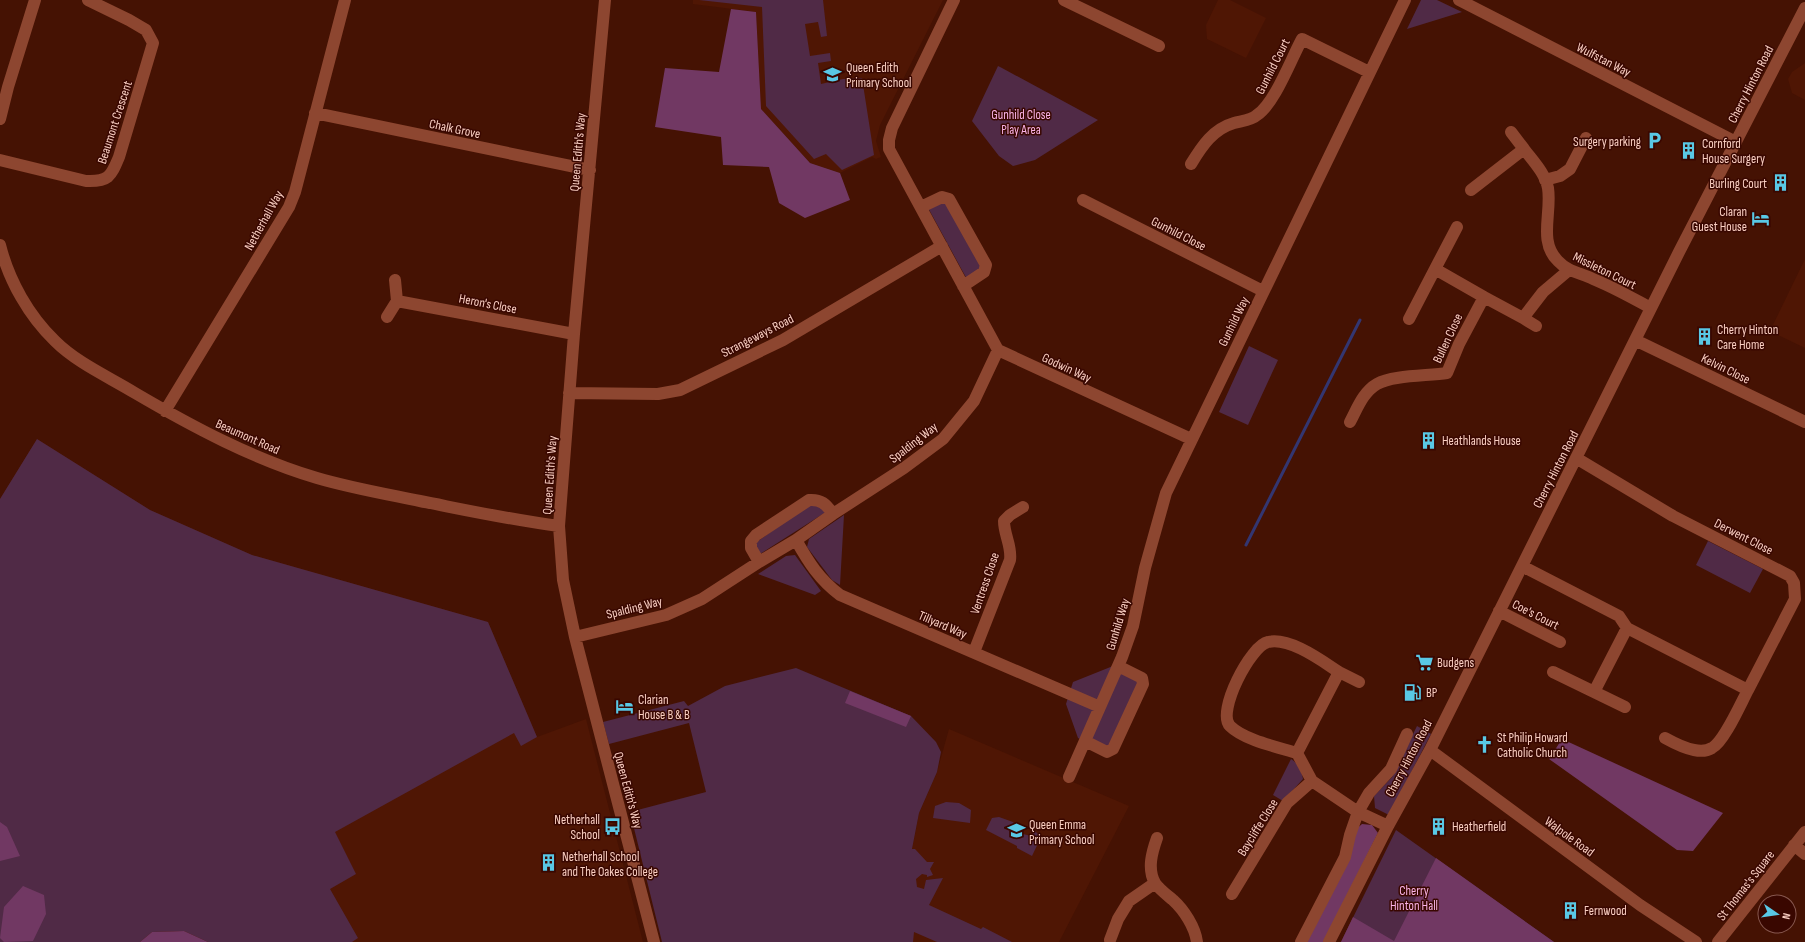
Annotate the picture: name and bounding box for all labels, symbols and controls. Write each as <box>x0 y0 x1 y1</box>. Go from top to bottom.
street label: Gunhild Court <box>1252 36 1294 97</box>
street label: Wulfstan Way <box>1574 39 1634 80</box>
street label: Cherry Hinton Road <box>1724 43 1777 126</box>
place label: Queen Edith Primary School <box>846 60 911 91</box>
school or university icon: Queen Edith Primary School <box>823 64 843 84</box>
street label: Beaumont Crescent <box>94 79 136 166</box>
park label: Gunhild Close Play Area <box>991 107 1051 138</box>
street label: Queen Edith's Way <box>567 112 589 192</box>
street label: Chalk Grove <box>428 116 482 142</box>
parking icon: Surgery parking <box>1644 131 1664 151</box>
place label: Surgery parking <box>1573 134 1641 150</box>
place label: Cornford House Surgery <box>1702 136 1765 167</box>
building icon: Cornford House Surgery <box>1679 140 1699 160</box>
building icon: Burling Court <box>1770 173 1790 193</box>
place label: Burling Court <box>1709 176 1767 192</box>
street label: Netherhall Way <box>241 188 287 253</box>
place label: Claran Guest House <box>1692 204 1747 235</box>
hotel icon: Claran Guest House <box>1750 208 1770 228</box>
street label: Gunhild Close <box>1148 213 1209 255</box>
street label: Missleton Court <box>1570 249 1639 293</box>
street label: Heron's Close <box>458 291 518 317</box>
street label: Gunhild Way <box>1215 294 1253 349</box>
street label: Strangeways Road <box>718 311 796 361</box>
street label: Bullen Close <box>1429 311 1466 366</box>
place label: Cherry Hinton Care Home <box>1717 322 1778 353</box>
building icon: Cherry Hinton Care Home <box>1694 326 1714 346</box>
street label: Godwin Way <box>1039 350 1094 386</box>
street label: Kelvin Close <box>1699 350 1753 388</box>
street label: Beaumont Road <box>213 416 282 458</box>
street label: Spalding Way <box>886 419 941 467</box>
street label: Cherry Hinton Road <box>1529 428 1582 511</box>
building icon: Heathlands House <box>1419 430 1439 450</box>
place label: Heathlands House <box>1442 433 1521 449</box>
street label: Queen Edith's Way <box>539 435 561 515</box>
street label: Derwent Close <box>1712 515 1776 558</box>
street label: Ventress Close <box>967 550 1003 616</box>
street label: Spalding Way <box>605 593 664 623</box>
street label: Gunhild Way <box>1102 596 1133 652</box>
street label: Coe's Court <box>1509 596 1562 633</box>
street label: Tillyard Way <box>916 608 969 642</box>
supermarket icon: Budgens <box>1414 652 1434 672</box>
place label: Budgens <box>1437 655 1475 671</box>
fuel station icon: BP <box>1403 682 1423 702</box>
place label: BP <box>1426 685 1438 701</box>
place label: Clarian House B & B <box>638 692 690 723</box>
hotel icon: Clarian House B & B <box>615 696 635 716</box>
street label: Cherry Hinton Road <box>1382 717 1436 800</box>
place label: St Philip Howard Catholic Church <box>1497 730 1568 761</box>
church icon: St Philip Howard Catholic Church <box>1474 734 1494 754</box>
street label: Queen Edith's Way <box>610 750 646 830</box>
street label: Baycliffe Close <box>1234 796 1282 859</box>
place label: Netherhall School <box>554 812 600 843</box>
street label: Walpole Road <box>1541 813 1597 860</box>
bus stop icon: Netherhall School <box>603 816 623 836</box>
building icon: Heatherfield <box>1429 816 1449 836</box>
place label: Queen Emma Primary School <box>1029 817 1094 848</box>
place label: Heatherfield <box>1452 819 1506 835</box>
school or university icon: Queen Emma Primary School <box>1006 821 1026 841</box>
street label: St Thomas's Square <box>1713 847 1778 924</box>
place label: Netherhall School and The Oakes College <box>562 849 658 880</box>
building icon: Netherhall School and The Oakes College <box>539 853 559 873</box>
park label: Cherry Hinton Hall <box>1390 883 1438 914</box>
north arrow <box>1757 894 1797 934</box>
building icon: Fernwood <box>1561 900 1581 920</box>
place label: Fernwood <box>1584 903 1627 919</box>
text: N <box>1779 912 1793 921</box>

